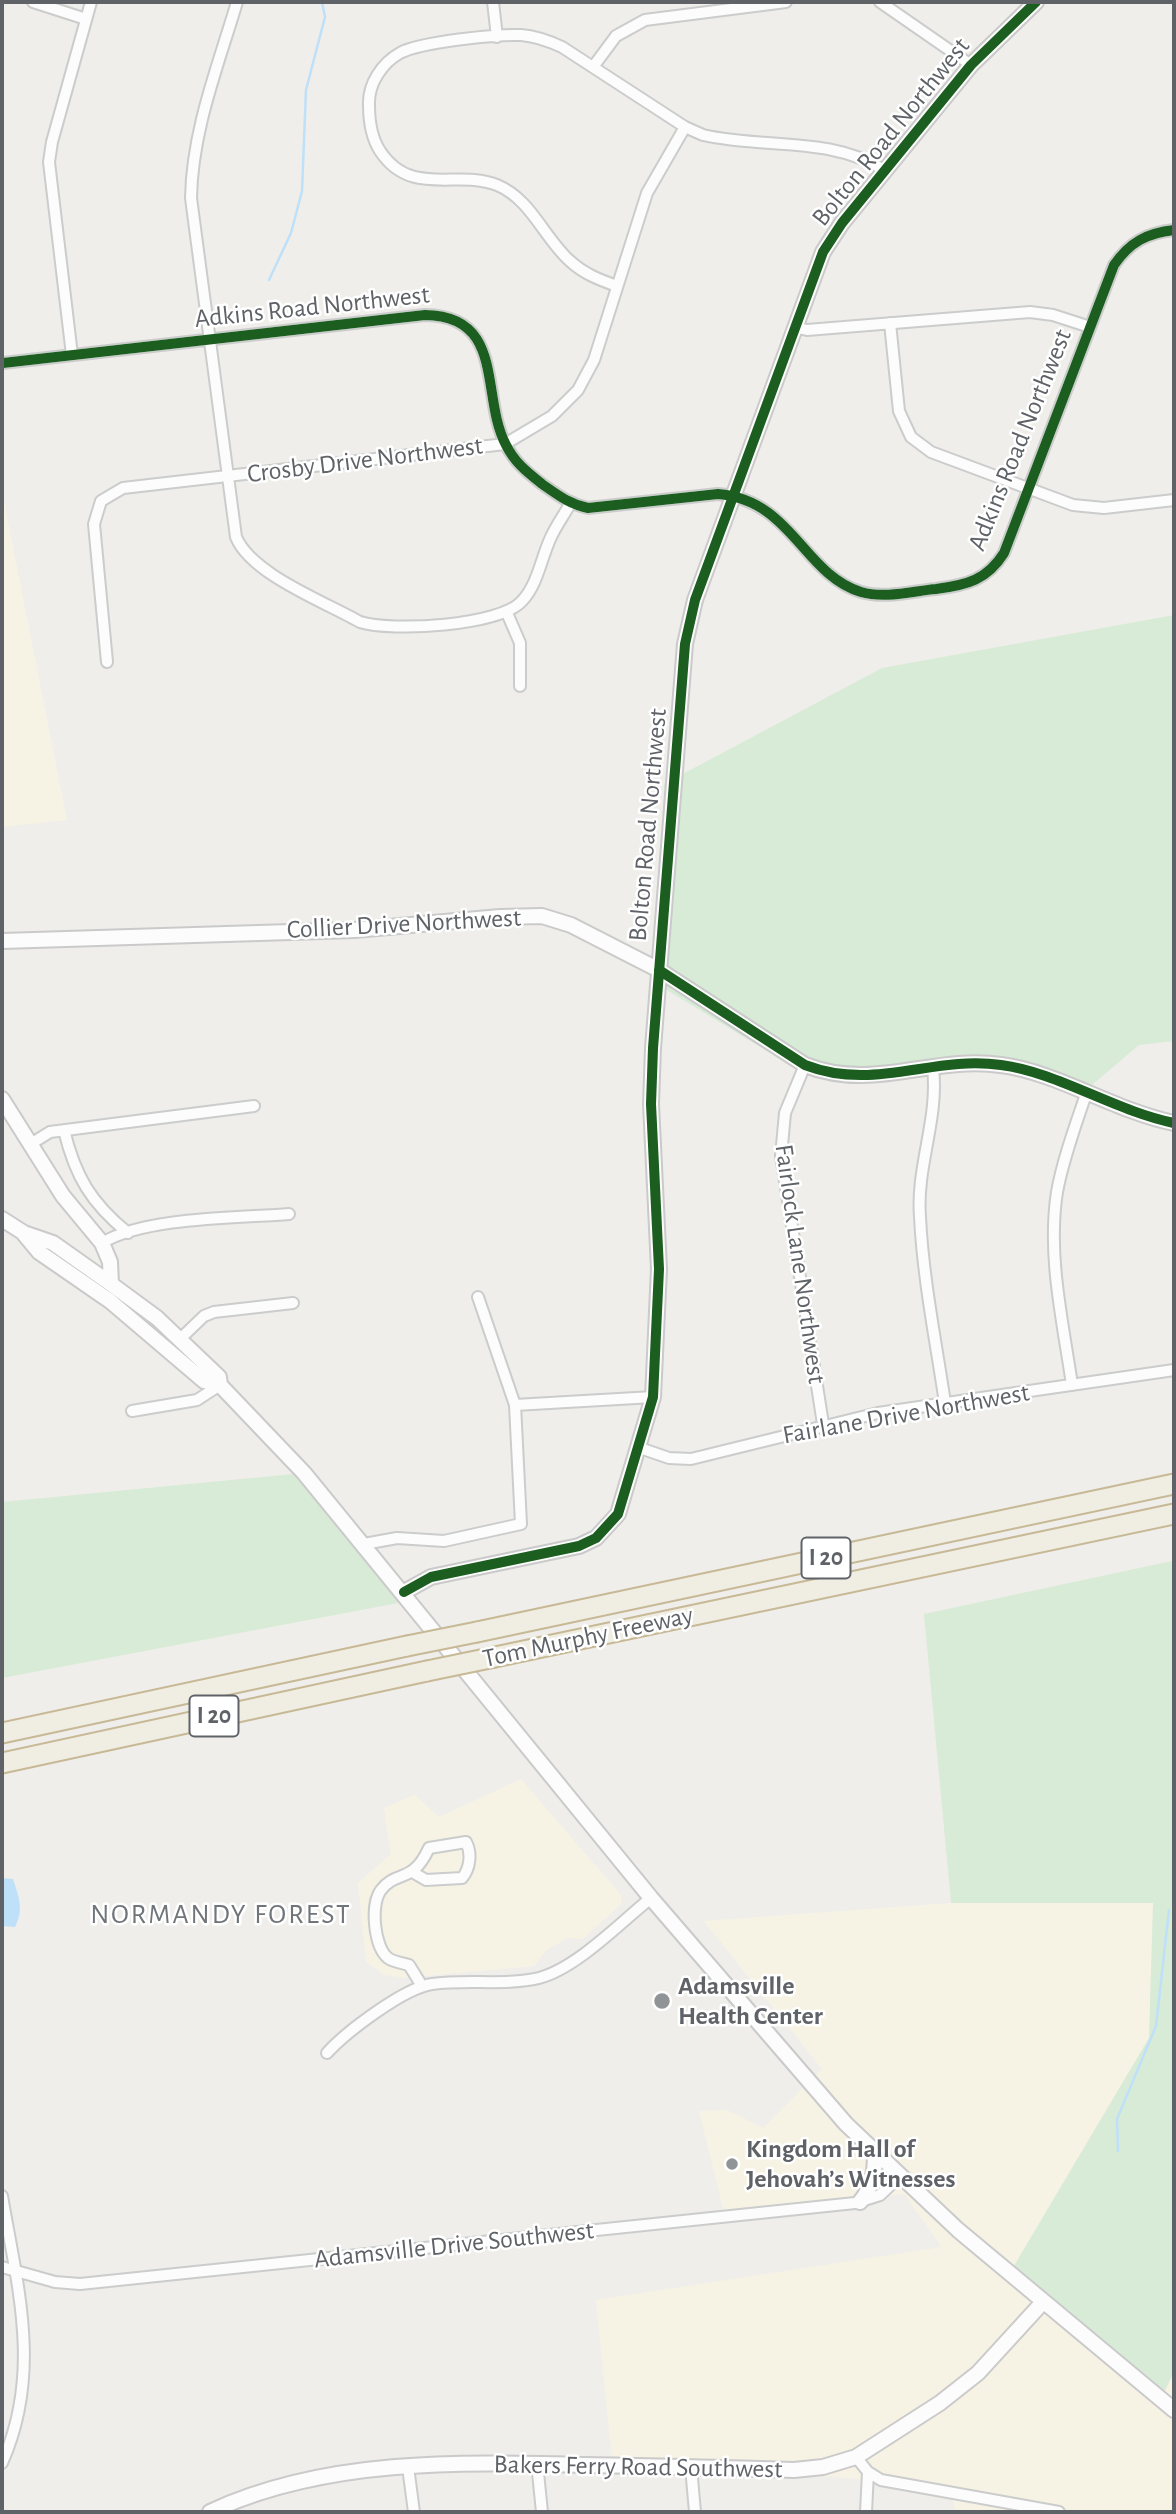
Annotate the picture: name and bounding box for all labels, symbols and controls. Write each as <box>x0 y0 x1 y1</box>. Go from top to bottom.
street label: Bolton Road Northwest <box>805 31 977 233</box>
street label: Adkins Road Northwest <box>193 279 431 335</box>
street label: Adkins Road Northwest <box>961 325 1079 555</box>
street label: Crosby Drive Northwest <box>245 430 485 490</box>
street label: Bolton Road Northwest <box>622 707 674 943</box>
street label: Collier Drive Northwest <box>286 902 522 946</box>
street label: Fairlock Lane Northwest <box>768 1142 832 1386</box>
street label: Fairlane Drive Northwest <box>780 1377 1032 1451</box>
road number: I 20 <box>802 1538 850 1578</box>
street label: Tom Murphy Freeway <box>480 1599 696 1675</box>
road number: I 20 <box>190 1696 238 1736</box>
district label: NORMANDY FOREST <box>92 1898 350 1932</box>
place label: Adamsville Health Center <box>678 1970 823 2032</box>
marker: Adamsville Health Center <box>652 1991 672 2011</box>
place label: Kingdom Hall of Jehovah’s Witnesses <box>746 2133 955 2194</box>
marker: Kingdom Hall of Jehovah’s Witnesses <box>724 2156 740 2172</box>
street label: Adamsville Drive Southwest <box>313 2215 595 2275</box>
street label: Bakers Ferry Road Southwest <box>493 2449 783 2485</box>

